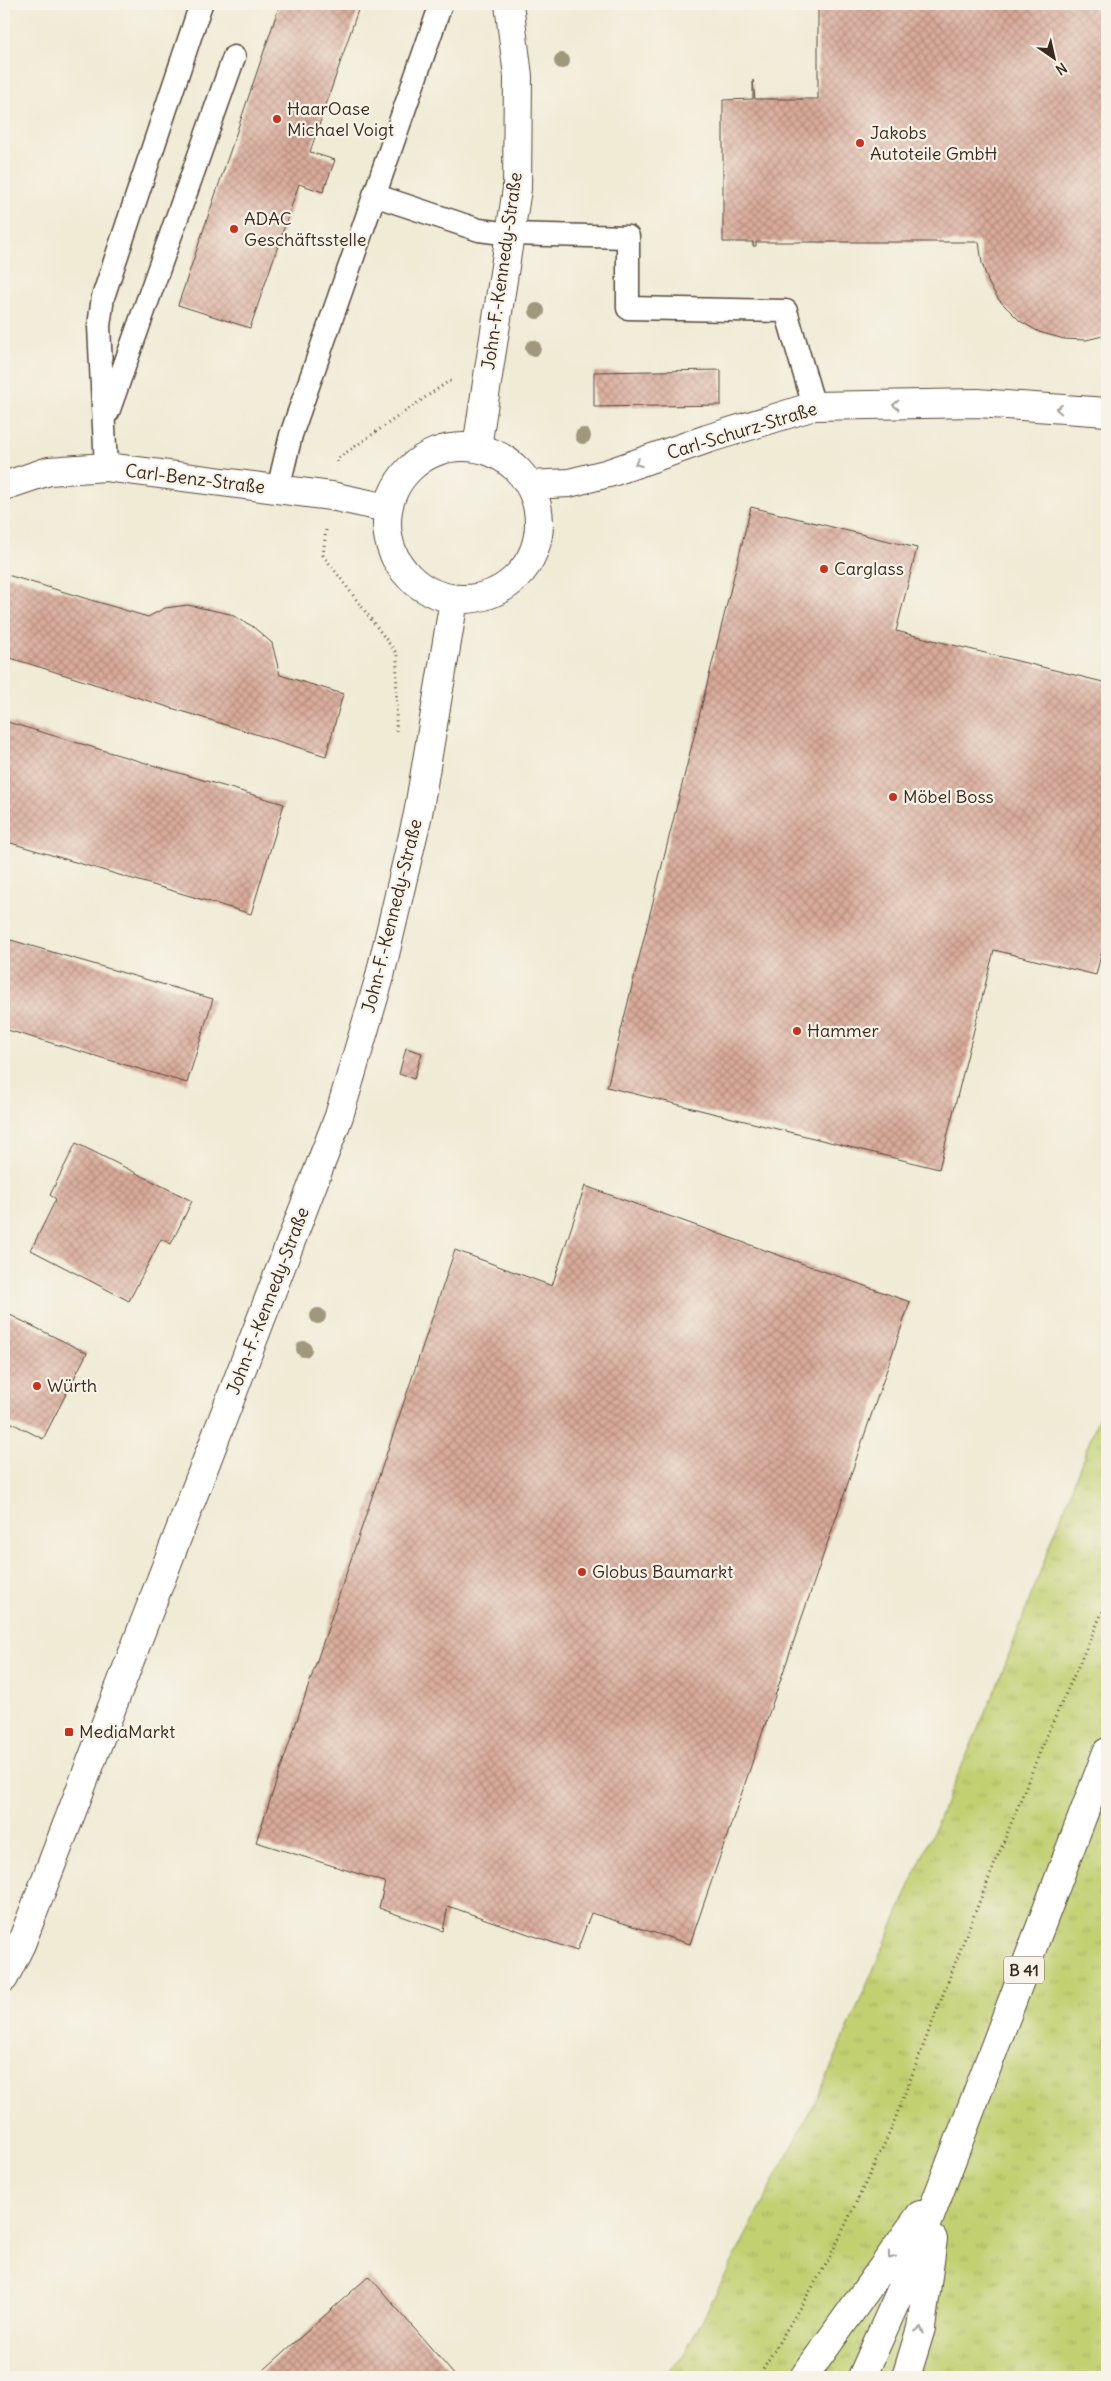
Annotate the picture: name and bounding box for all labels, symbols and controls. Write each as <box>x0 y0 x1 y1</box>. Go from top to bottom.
north arrow <box>1028 32 1078 82</box>
text: N <box>1052 59 1070 79</box>
place label: HaarOase Michael Voigt <box>287 97 394 141</box>
marker: HaarOase Michael Voigt <box>271 113 283 125</box>
place label: Jakobs Autoteile GmbH <box>870 121 997 165</box>
marker: Jakobs Autoteile GmbH <box>854 137 866 149</box>
street label: John-F.-Kennedy-Straße <box>476 171 527 371</box>
place label: ADAC Geschäftsstelle <box>244 207 366 251</box>
marker: ADAC Geschäftsstelle <box>228 223 240 235</box>
street label: Carl-Schurz-Straße <box>664 397 820 464</box>
one-way arrow <box>892 399 900 410</box>
one-way arrow <box>1054 403 1062 414</box>
one-way arrow <box>634 457 643 467</box>
street label: Carl-Benz-Straße <box>124 459 266 498</box>
place label: Carglass <box>834 557 904 580</box>
marker: Carglass <box>818 563 830 575</box>
place label: Möbel Boss <box>903 785 994 808</box>
marker: Möbel Boss <box>887 791 899 803</box>
street label: John-F.-Kennedy-Straße <box>356 816 427 1015</box>
place label: Hammer <box>807 1019 879 1042</box>
marker: Hammer <box>791 1025 803 1037</box>
street label: John-F.-Kennedy-Straße <box>221 1204 314 1398</box>
place label: Würth <box>47 1374 97 1397</box>
marker: Würth <box>31 1380 43 1392</box>
place label: Globus Baumarkt <box>592 1560 733 1583</box>
marker: Globus Baumarkt <box>576 1566 588 1578</box>
place label: MediaMarkt <box>79 1720 175 1743</box>
marker: MediaMarkt <box>63 1726 75 1738</box>
road number: B 41 <box>1004 1956 1044 1984</box>
one-way arrow <box>888 2250 897 2259</box>
one-way arrow <box>914 2326 925 2335</box>

